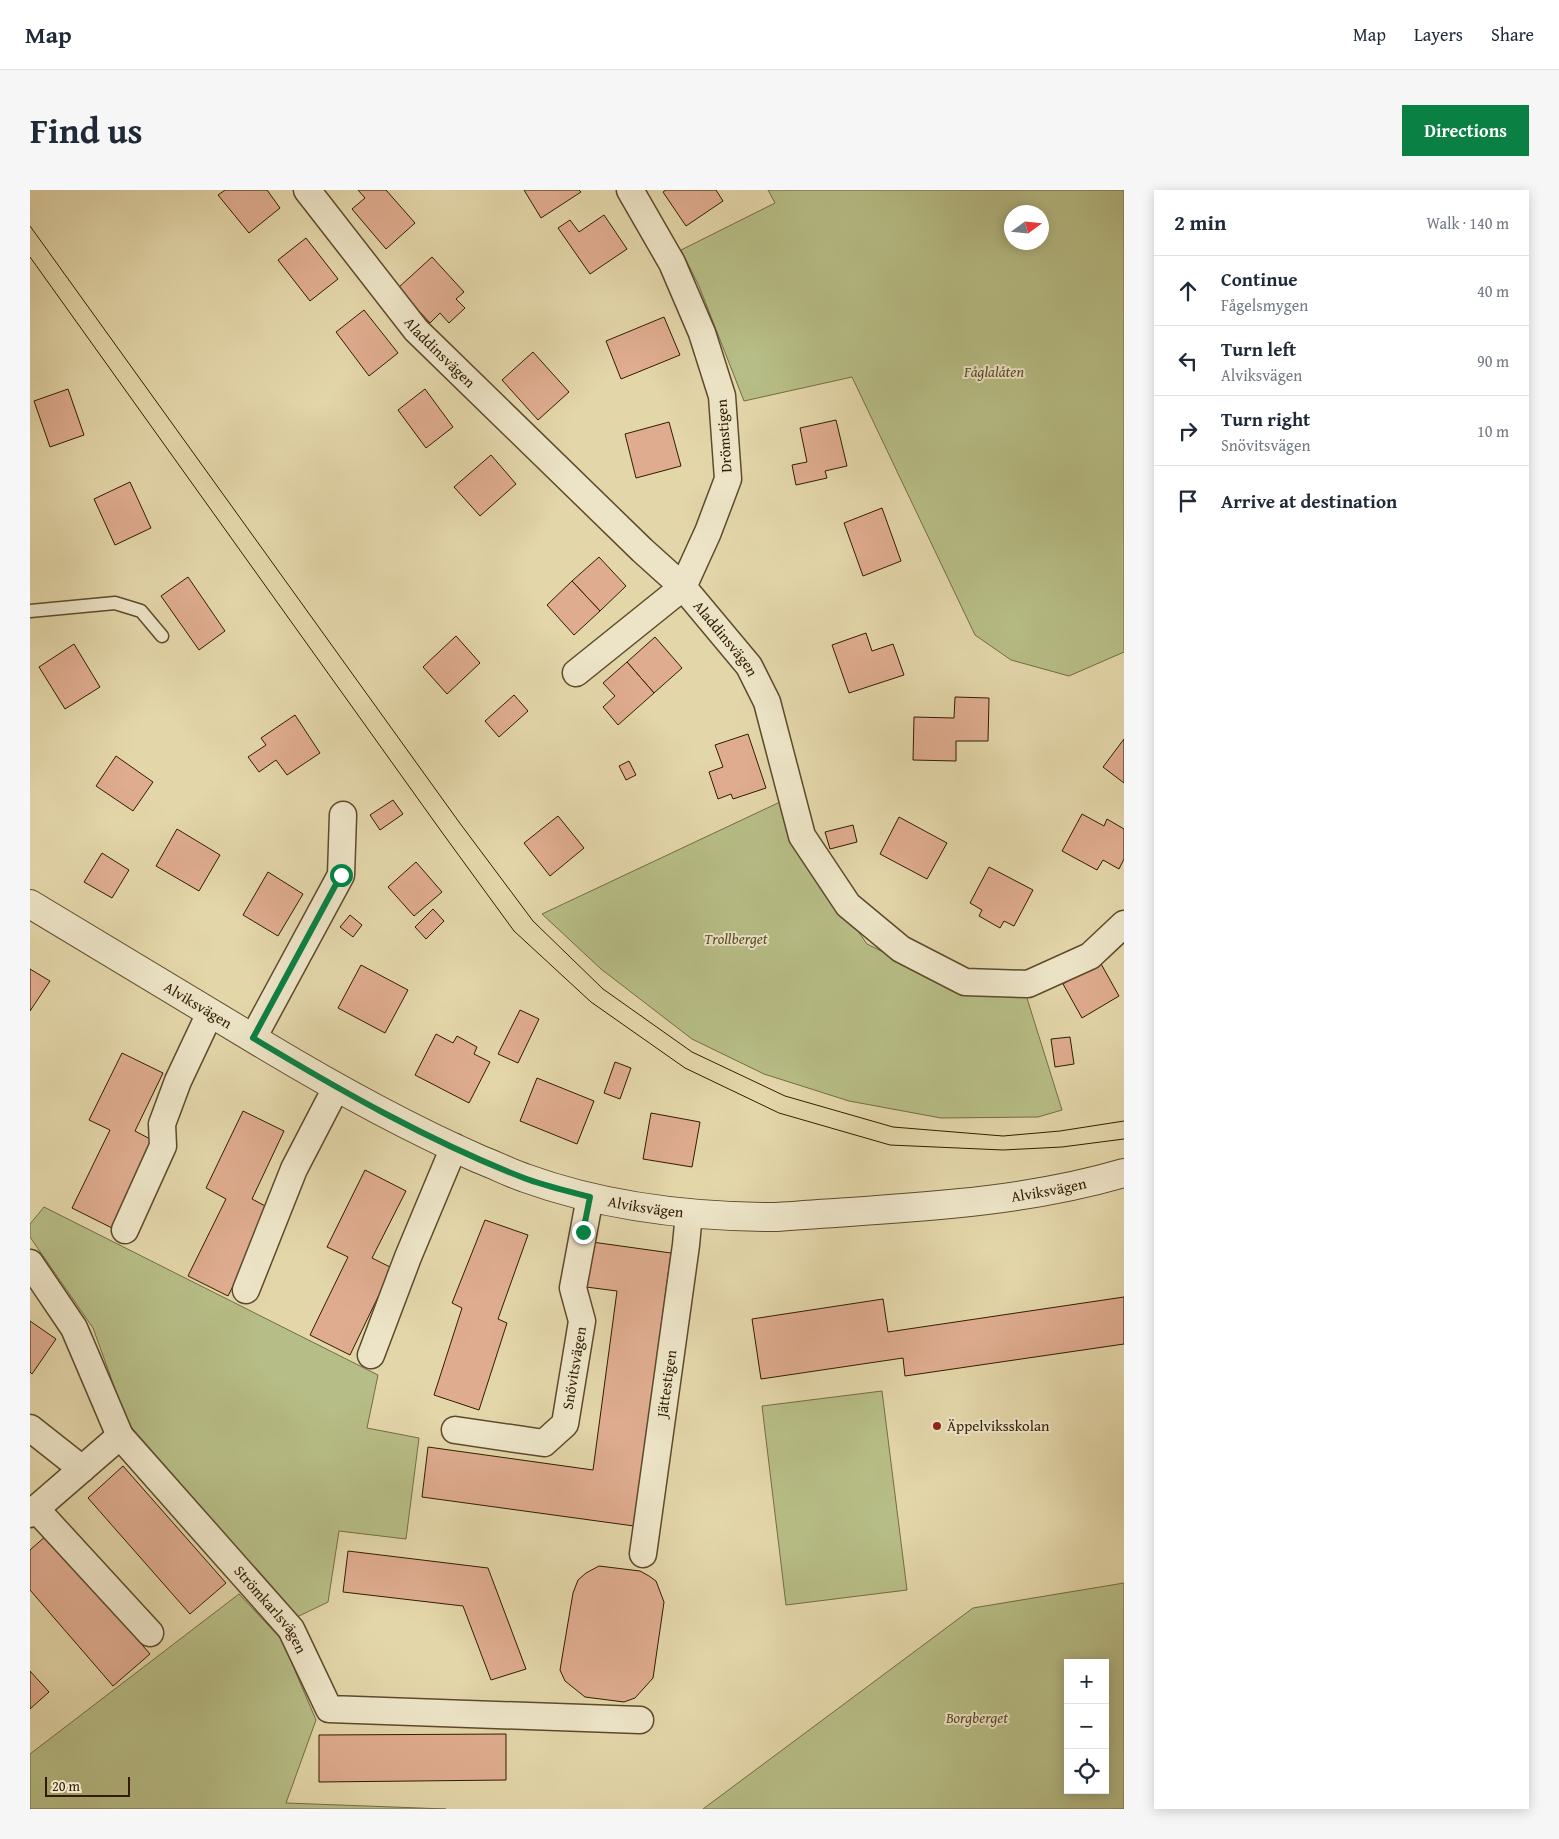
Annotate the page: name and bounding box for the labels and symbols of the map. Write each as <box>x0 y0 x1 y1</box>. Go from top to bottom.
north arrow <box>1004 205 1049 250</box>
street label: Aladdinsvägen <box>400 312 481 393</box>
park label: Fåglalåten <box>963 361 1024 382</box>
street label: Drömstigen <box>710 398 737 473</box>
street label: Aladdinsvägen <box>689 596 764 680</box>
route start <box>330 864 353 887</box>
park label: Trollberget <box>704 928 768 949</box>
street label: Alviksvägen <box>160 976 237 1034</box>
street label: Alviksvägen <box>1010 1172 1089 1207</box>
street label: Alviksvägen <box>606 1190 685 1223</box>
route end <box>572 1221 595 1244</box>
street label: Snövitsvägen <box>557 1324 591 1411</box>
street label: Jättestigen <box>651 1348 681 1421</box>
place label: Äppelviksskolan <box>947 1415 1050 1436</box>
marker: Äppelviksskolan <box>931 1420 943 1432</box>
street label: Strömkarlsvägen <box>230 1561 312 1657</box>
park label: Borgberget <box>945 1707 1008 1728</box>
scale bar <box>45 1774 130 1797</box>

